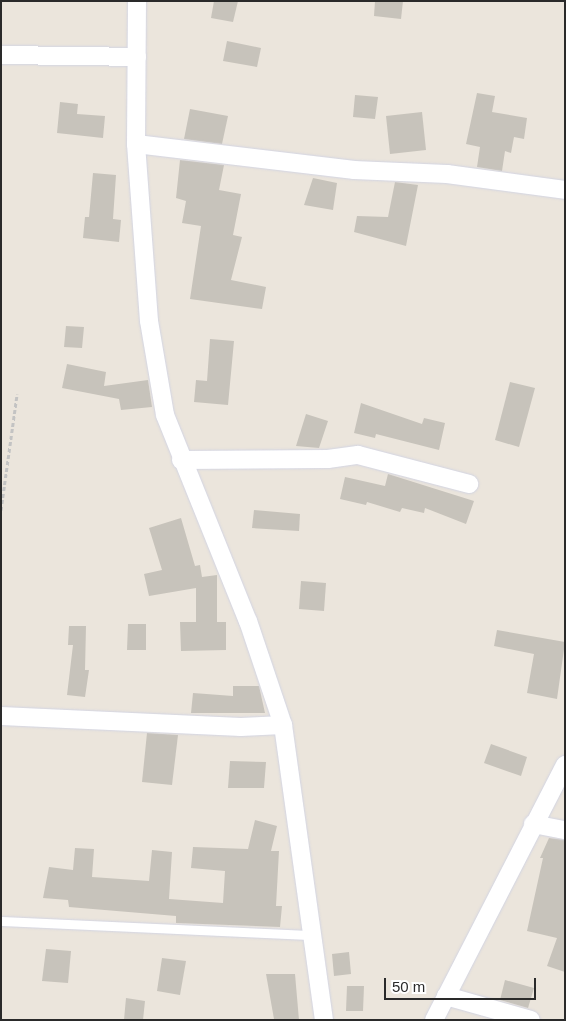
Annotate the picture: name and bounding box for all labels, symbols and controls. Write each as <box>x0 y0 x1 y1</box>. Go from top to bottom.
scale bar <box>386 968 538 1000</box>
text: 50 m <box>392 978 425 995</box>

